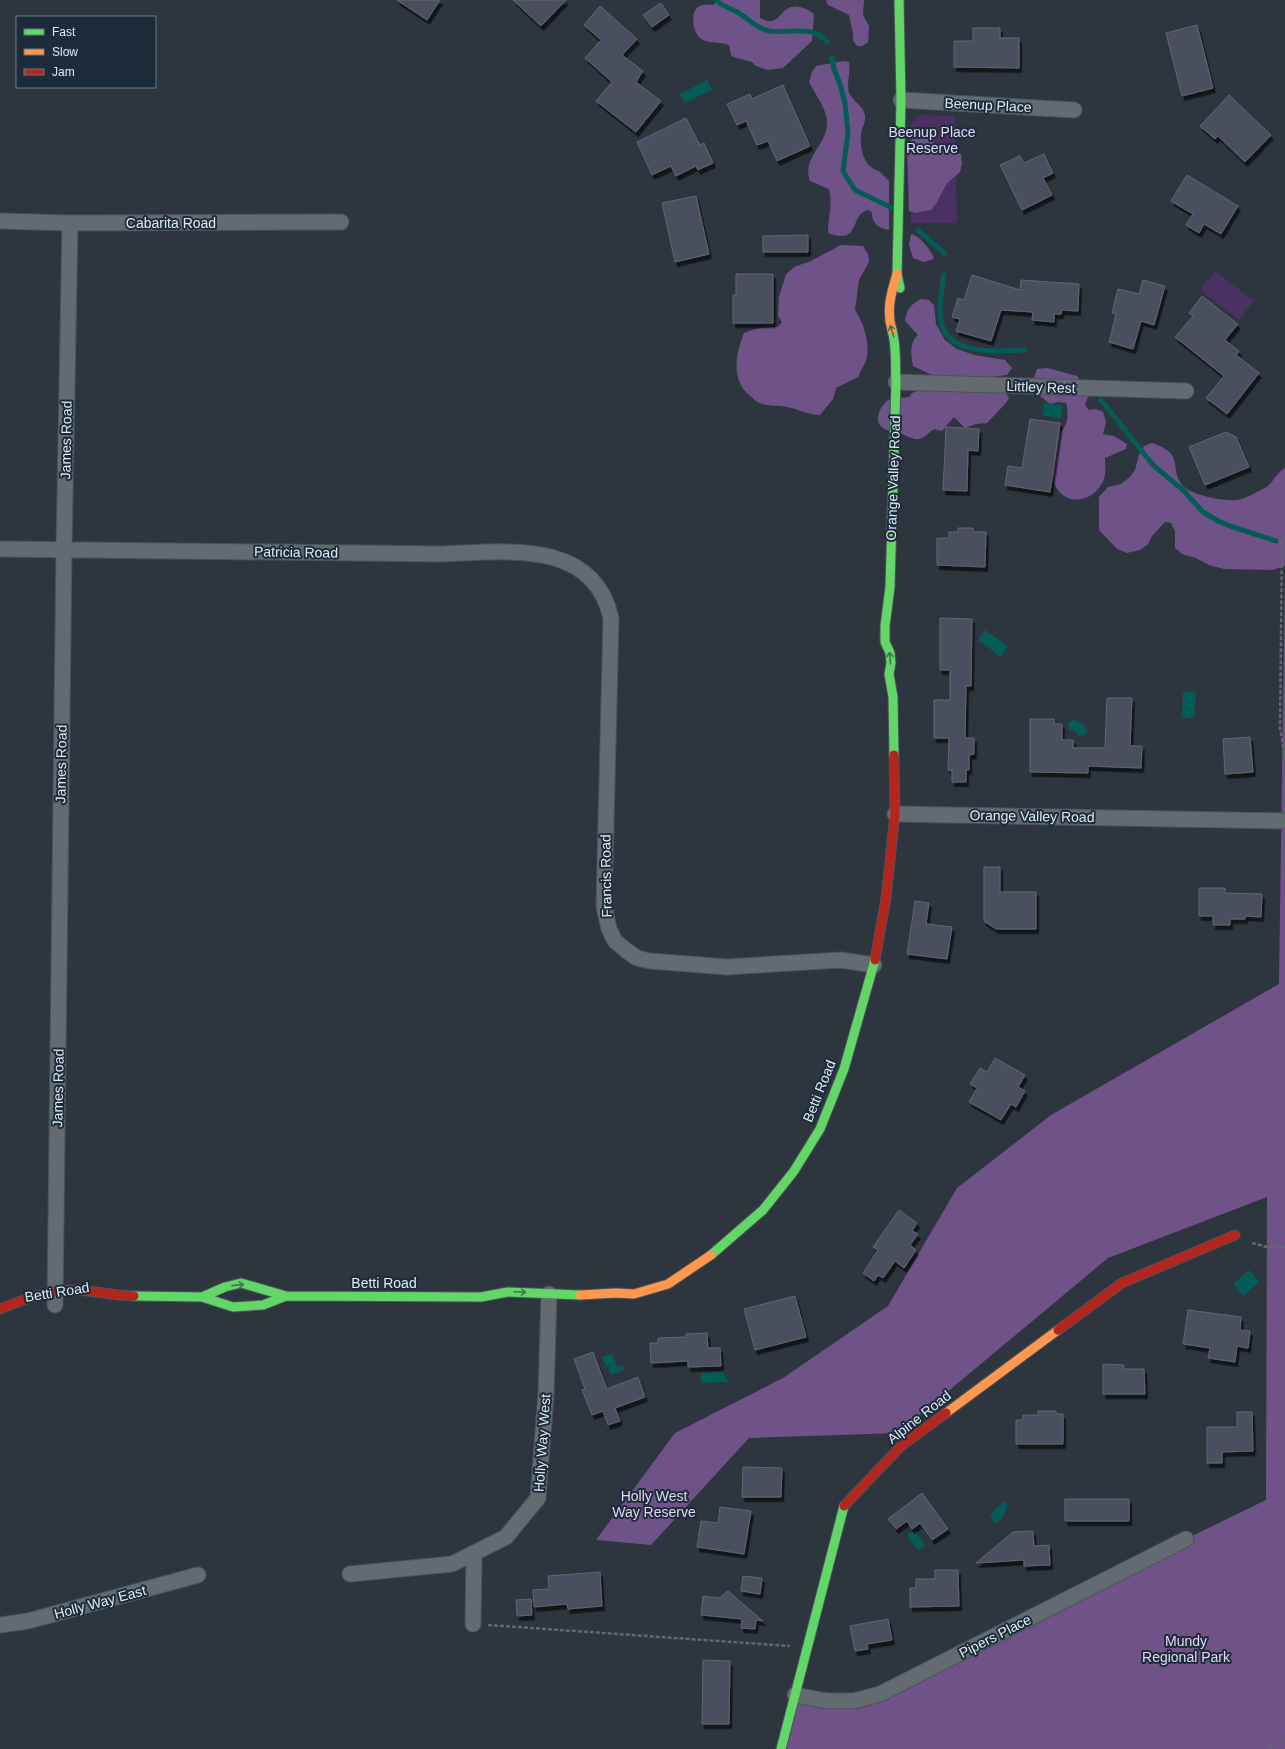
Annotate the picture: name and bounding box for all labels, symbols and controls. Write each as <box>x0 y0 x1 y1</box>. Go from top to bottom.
legend <box>16 16 156 88</box>
text: Fast <box>52 25 76 39</box>
text: Slow <box>52 45 78 59</box>
text: Jam <box>52 65 75 79</box>
street label: Beenup Place <box>944 95 1032 115</box>
park label: Beenup Place Reserve <box>888 124 976 156</box>
street label: Cabarita Road <box>126 215 216 231</box>
one-way arrow <box>888 324 895 337</box>
street label: Littley Rest <box>1006 378 1076 396</box>
street label: James Road <box>57 401 75 479</box>
street label: Orange Valley Road <box>883 415 903 541</box>
street label: Patricia Road <box>254 543 338 561</box>
one-way arrow <box>886 652 893 665</box>
street label: James Road <box>52 725 70 803</box>
street label: Orange Valley Road <box>969 807 1095 825</box>
street label: Francis Road <box>597 834 615 918</box>
street label: James Road <box>49 1049 67 1127</box>
street label: Betti Road <box>799 1058 839 1124</box>
street label: Betti Road <box>351 1275 417 1291</box>
street label: Betti Road <box>23 1279 91 1305</box>
one-way arrow <box>232 1281 245 1289</box>
one-way arrow <box>513 1289 526 1296</box>
street label: Alpine Road <box>884 1387 954 1447</box>
street label: Holly Way West <box>531 1393 553 1492</box>
park label: Holly West Way Reserve <box>612 1488 696 1520</box>
street label: Holly Way East <box>52 1582 148 1622</box>
street label: Pipers Place <box>956 1611 1034 1661</box>
park label: Mundy Regional Park <box>1142 1633 1231 1665</box>

